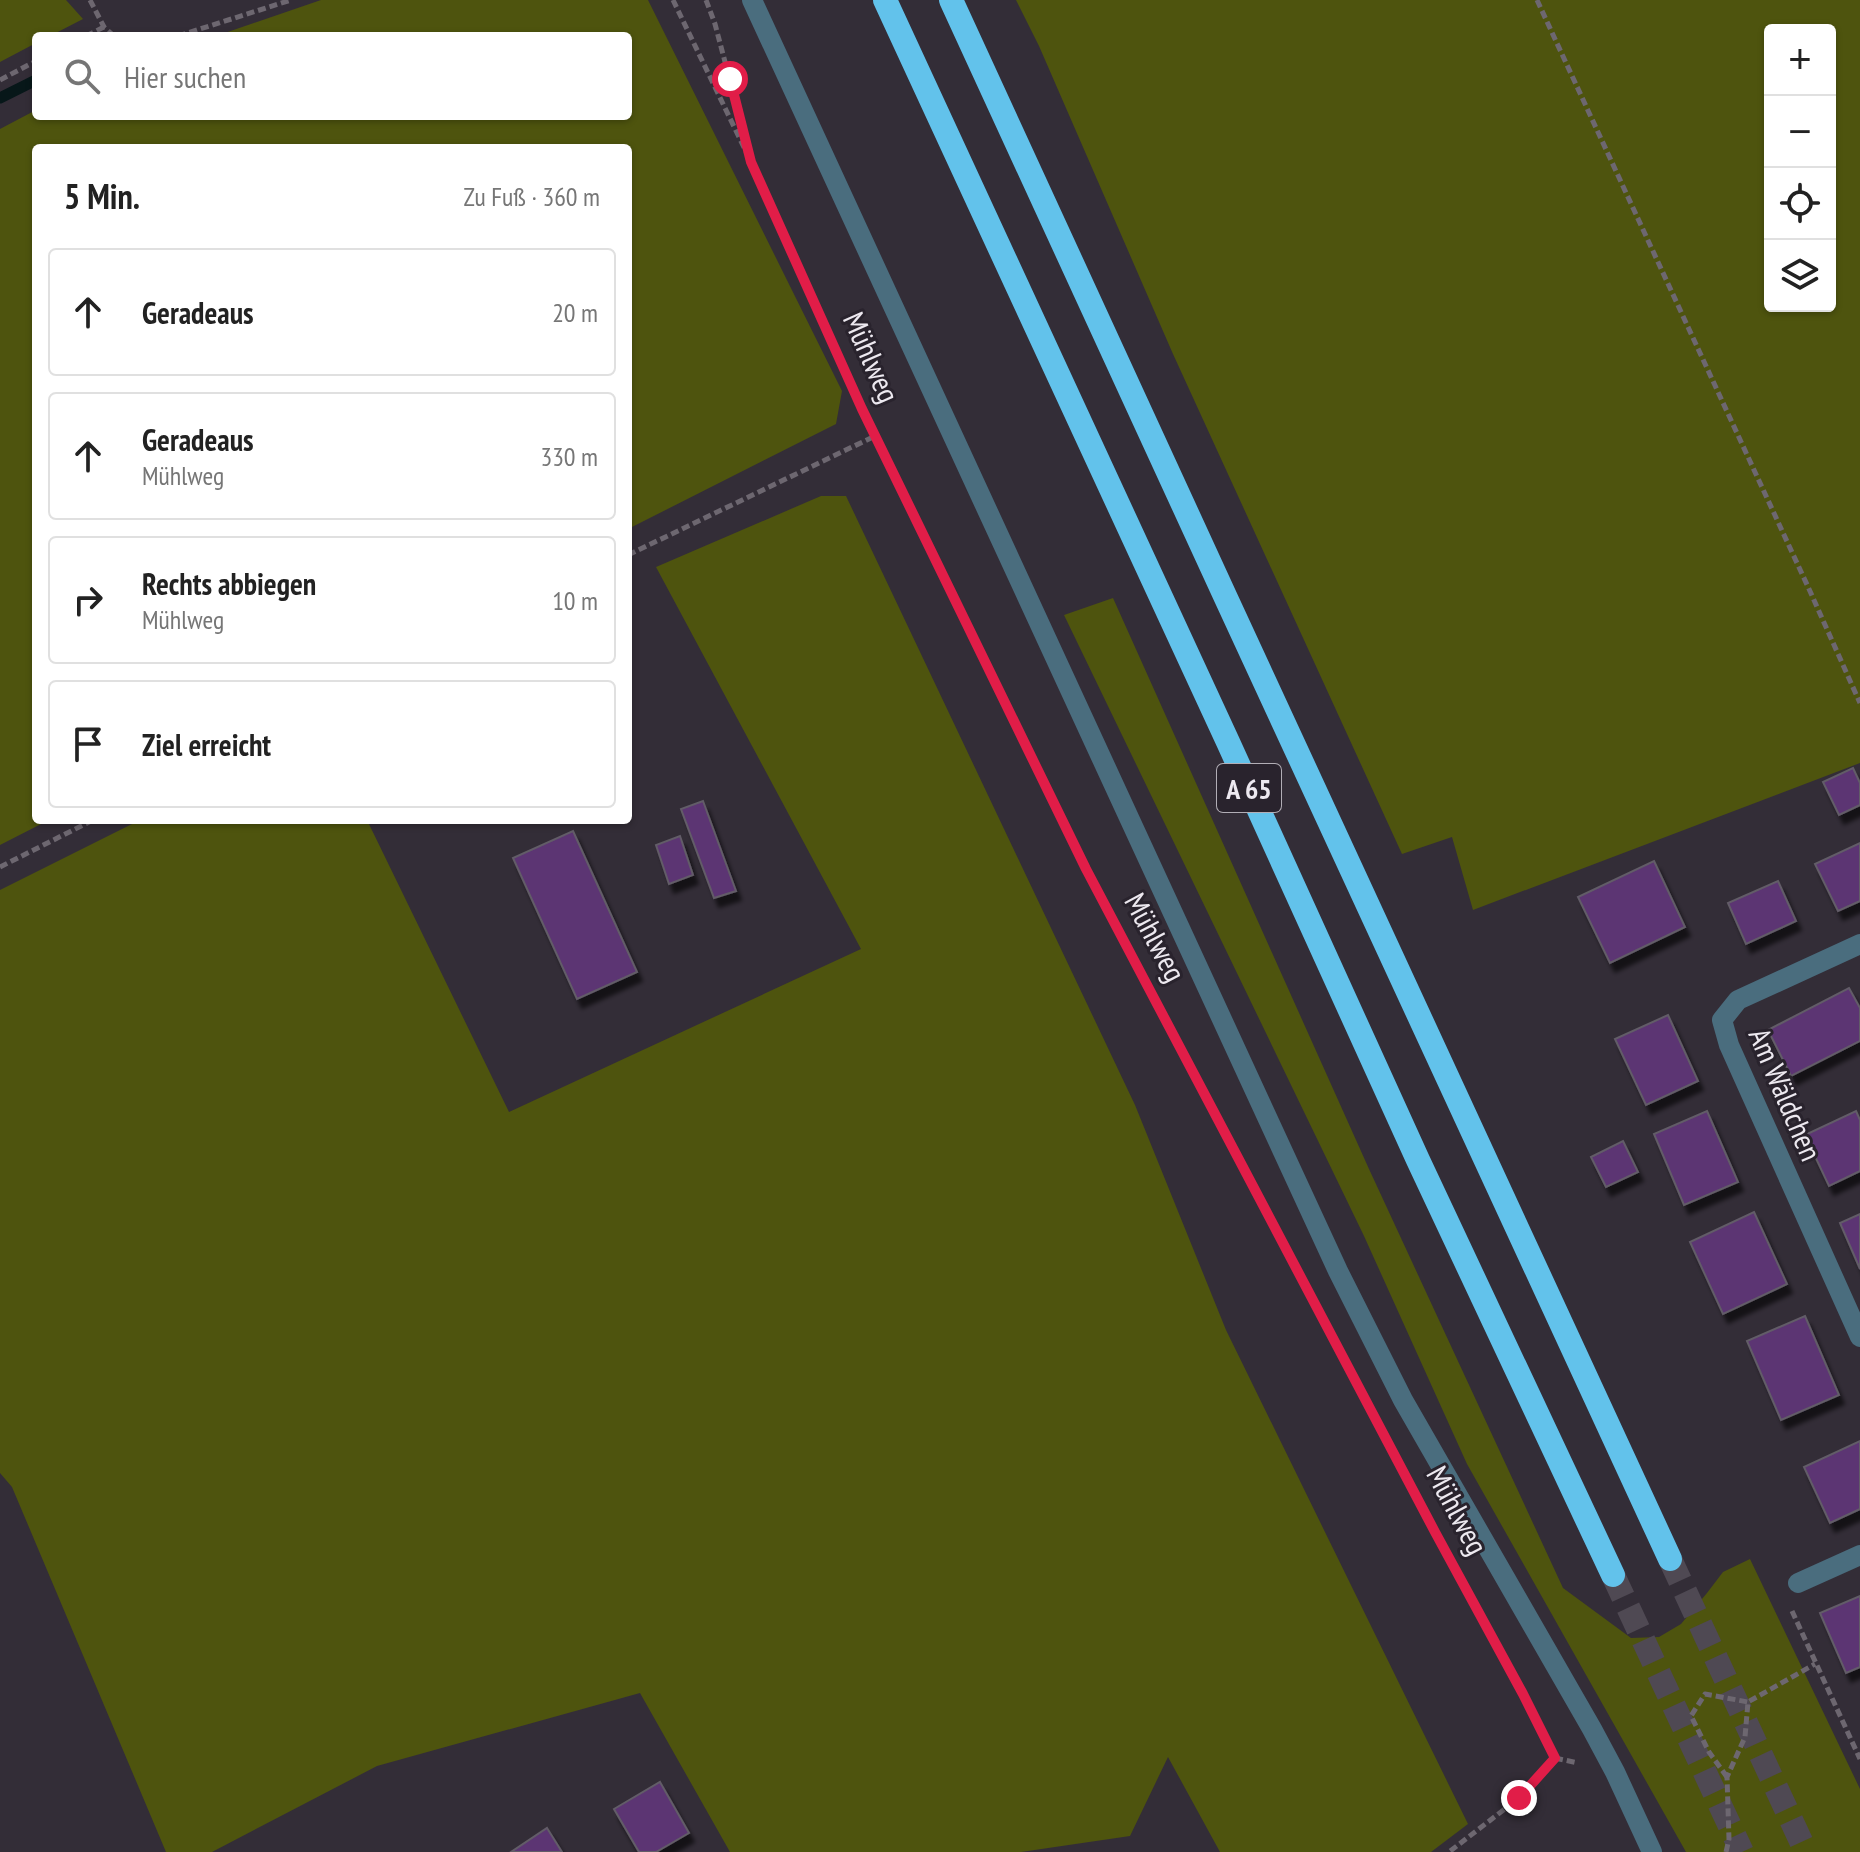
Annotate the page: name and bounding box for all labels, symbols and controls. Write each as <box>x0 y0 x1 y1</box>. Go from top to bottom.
map controls <box>1764 24 1836 312</box>
button: + <box>1764 24 1836 96</box>
search box <box>32 32 632 120</box>
icon: search <box>60 54 104 98</box>
text: Hier suchen <box>124 57 246 96</box>
route start <box>712 61 748 97</box>
button: − <box>1764 96 1836 168</box>
button: locate <box>1764 168 1836 240</box>
text: 5 Min. <box>64 174 140 218</box>
text: Zu Fuß · 360 m <box>463 180 600 213</box>
button: layers <box>1764 240 1836 312</box>
icon: ahead <box>66 290 110 334</box>
text: Geradeaus <box>142 293 254 332</box>
text: 20 m <box>552 296 598 329</box>
street label: Mühlweg <box>835 306 909 408</box>
text: Geradeaus <box>142 420 254 459</box>
icon: ahead <box>66 434 110 478</box>
text: 330 m <box>540 440 598 473</box>
text: Mühlweg <box>142 459 224 492</box>
text: Rechts abbiegen <box>142 564 316 603</box>
icon: right <box>66 578 110 622</box>
text: 10 m <box>552 584 598 617</box>
text: Mühlweg <box>142 603 224 636</box>
icon: arrive <box>66 722 110 766</box>
text: Ziel erreicht <box>142 725 271 764</box>
road number: A 65 <box>1217 764 1281 812</box>
street label: Mühlweg <box>1117 886 1195 988</box>
street label: Am Wäldchen <box>1741 1022 1831 1166</box>
street label: Mühlweg <box>1419 1459 1497 1561</box>
route end <box>1501 1780 1537 1816</box>

